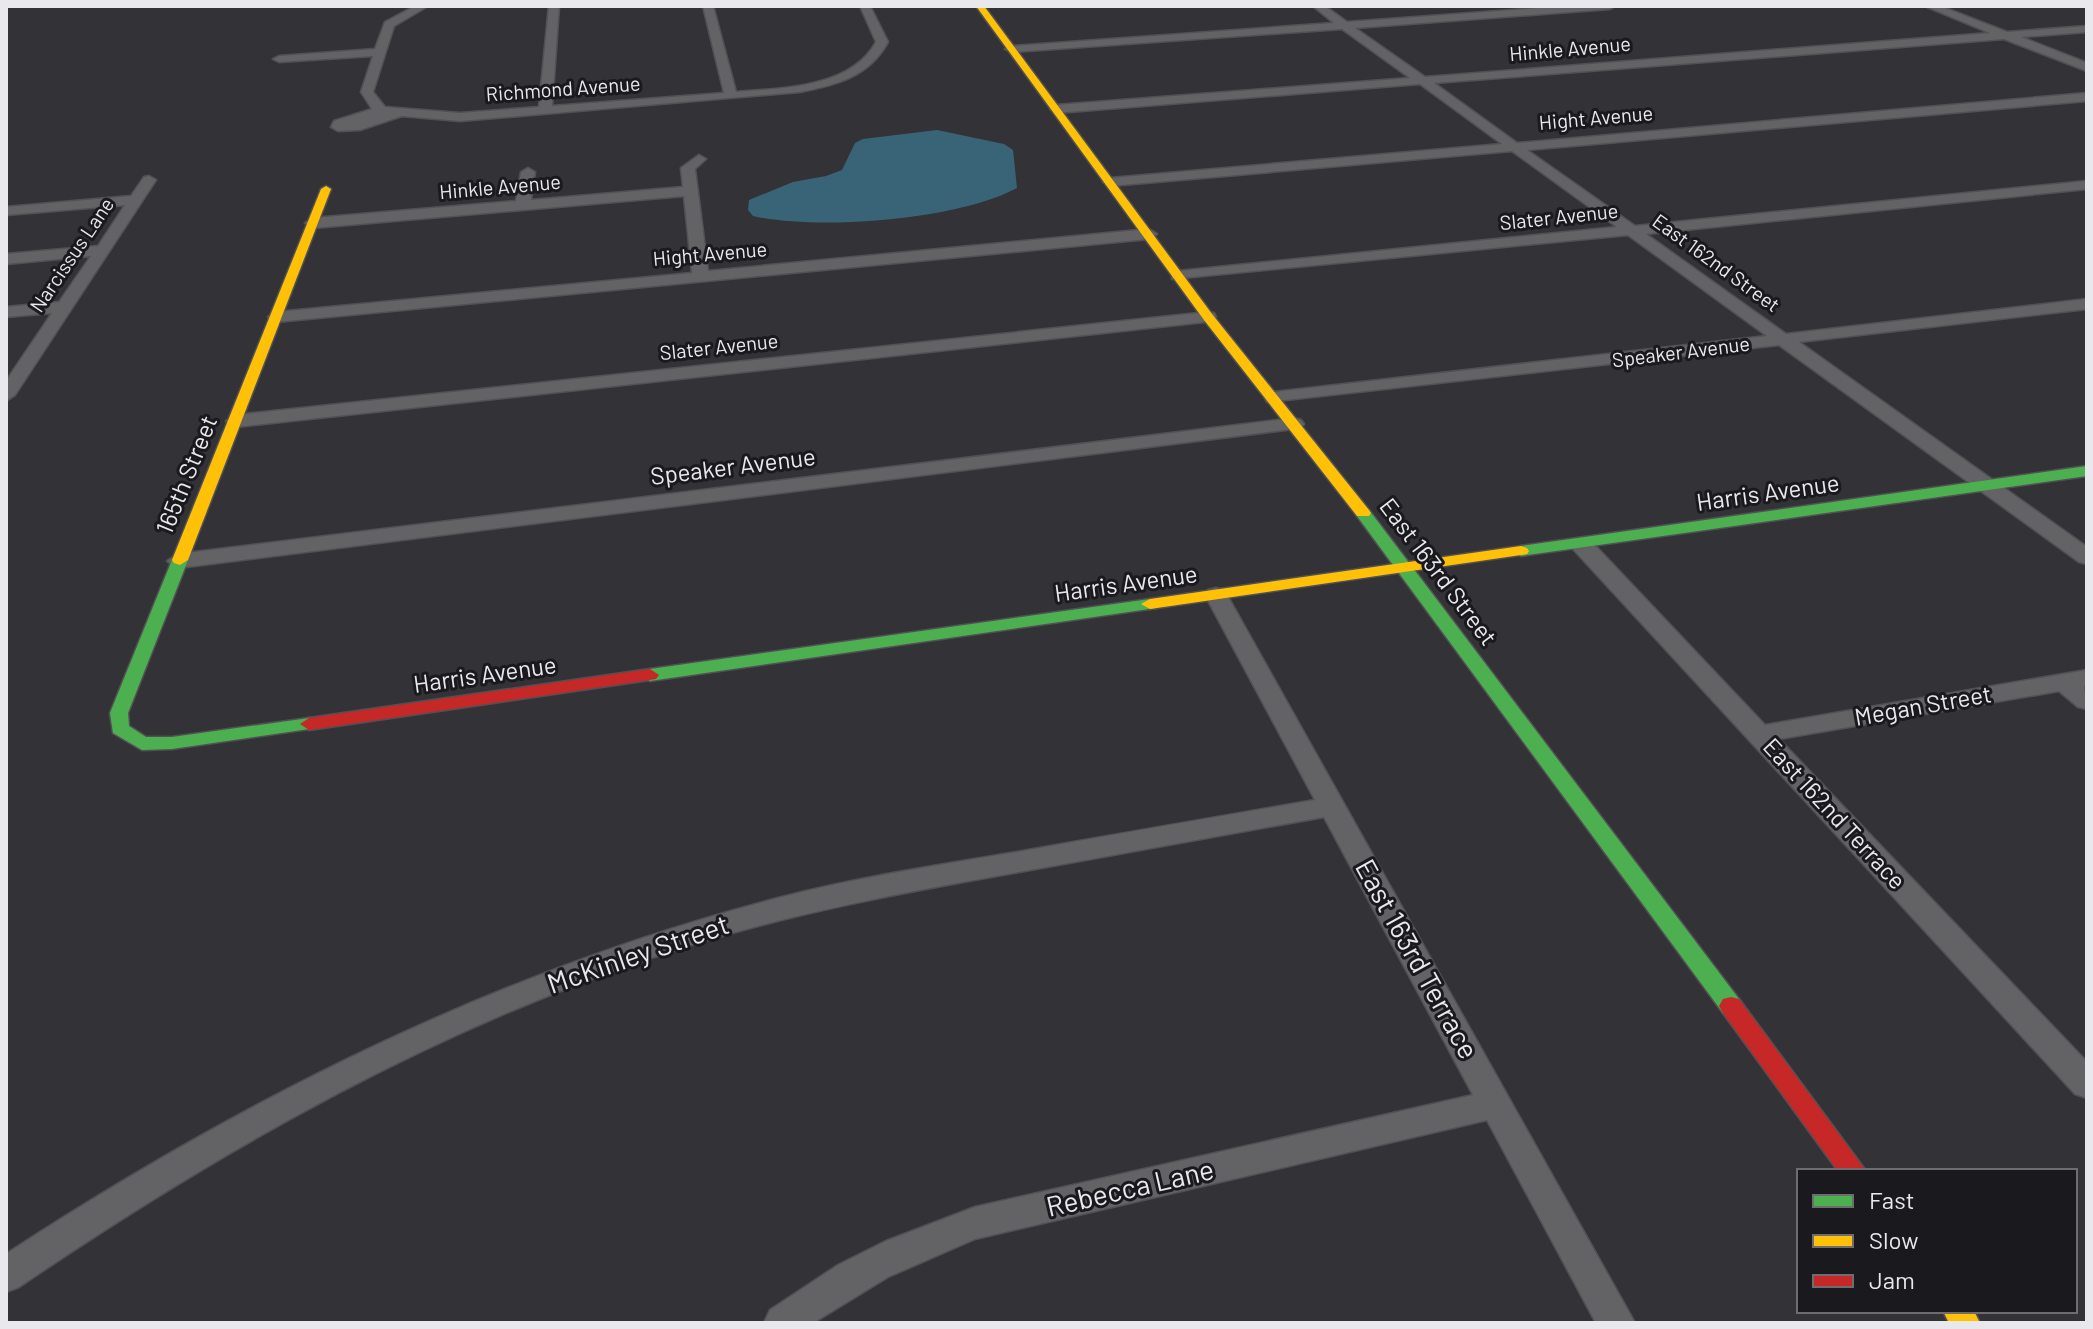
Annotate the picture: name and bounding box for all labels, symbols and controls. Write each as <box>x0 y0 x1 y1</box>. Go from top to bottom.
street label: Hinkle Avenue <box>1508 31 1632 65</box>
street label: Richmond Avenue <box>485 71 641 105</box>
street label: Hight Avenue <box>1538 100 1654 134</box>
street label: Hinkle Avenue <box>438 169 562 203</box>
street label: Narcissus Lane <box>24 193 118 316</box>
street label: Slater Avenue <box>1499 198 1619 234</box>
street label: East 162nd Street <box>1648 208 1785 316</box>
street label: Hight Avenue <box>652 236 768 270</box>
street label: Slater Avenue <box>659 328 779 364</box>
street label: Speaker Avenue <box>1611 331 1751 371</box>
street label: 165th Street <box>149 411 222 538</box>
street label: Speaker Avenue <box>649 441 817 490</box>
street label: Harris Avenue <box>1694 467 1841 516</box>
street label: East 163rd Street <box>1374 492 1504 651</box>
street label: Harris Avenue <box>1052 558 1199 607</box>
street label: Harris Avenue <box>411 649 558 698</box>
street label: Megan Street <box>1852 678 1993 731</box>
street label: East 162nd Terrace <box>1758 731 1912 894</box>
street label: East 163rd Terrace <box>1349 853 1487 1064</box>
street label: McKinley Street <box>542 906 733 1000</box>
street label: Rebecca Lane <box>1043 1151 1217 1223</box>
legend <box>1797 1169 2077 1313</box>
text: Fast <box>1869 1185 1914 1214</box>
text: Slow <box>1869 1225 1918 1254</box>
text: Jam <box>1869 1265 1915 1294</box>

